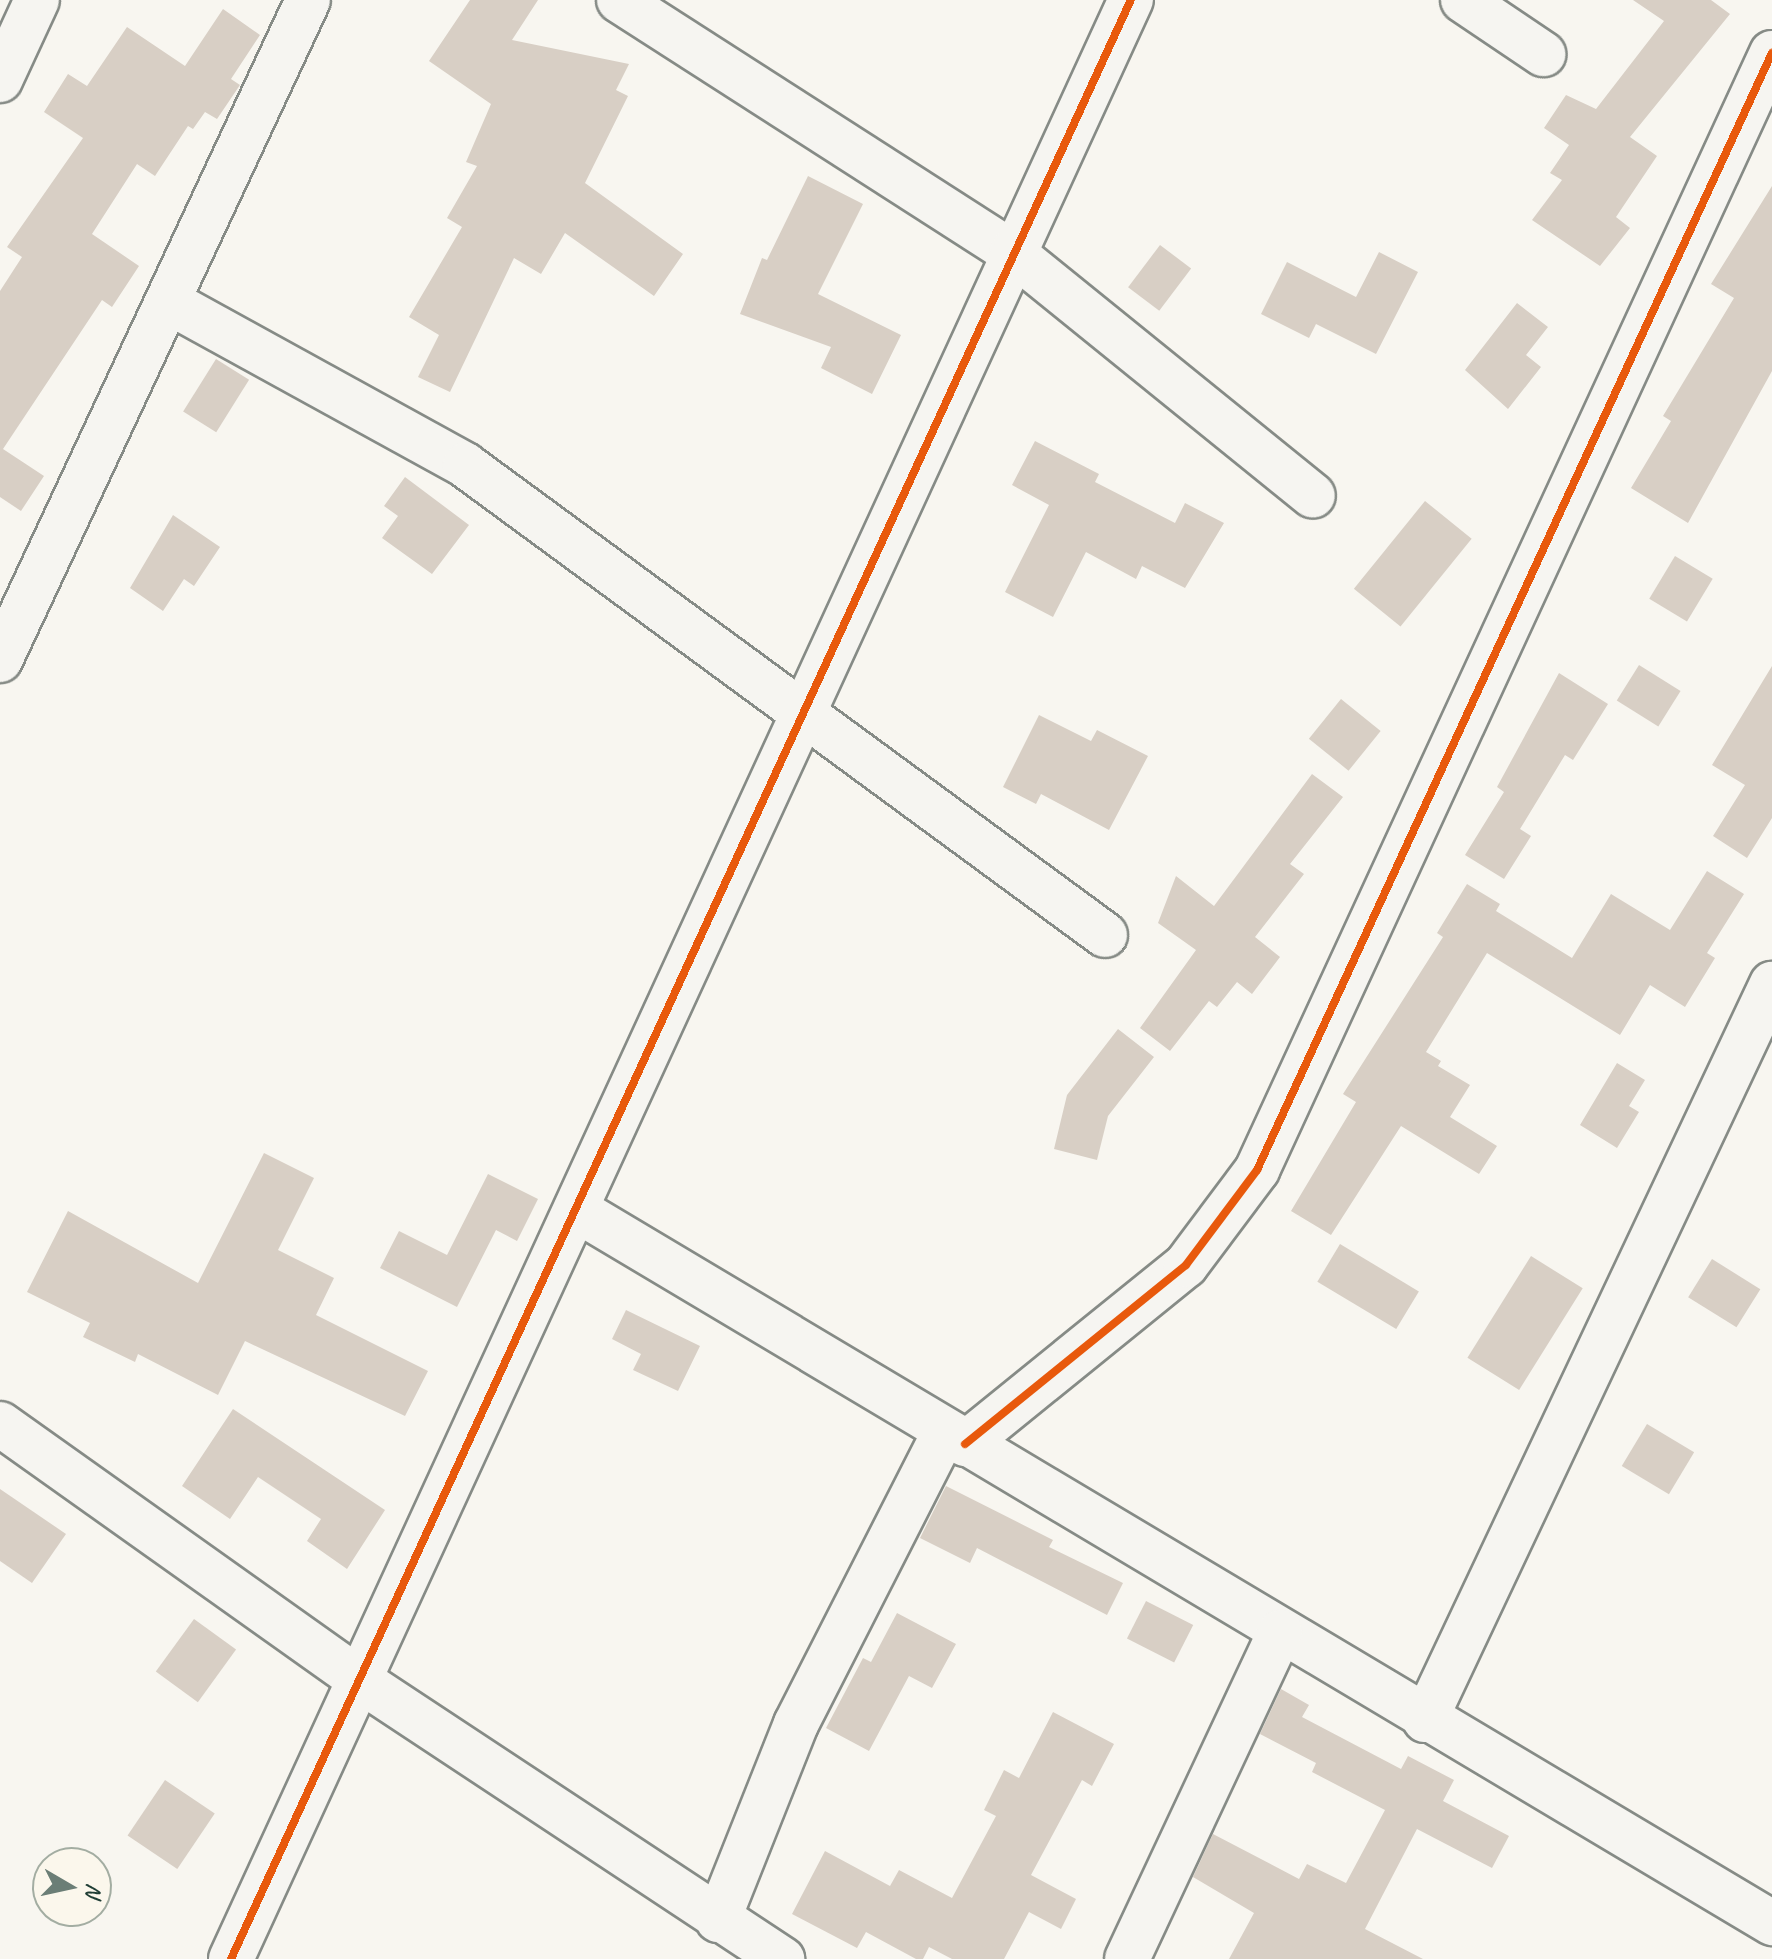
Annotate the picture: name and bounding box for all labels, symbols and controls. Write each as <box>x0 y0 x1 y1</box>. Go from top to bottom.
north arrow <box>32 1847 112 1927</box>
text: N <box>79 1882 109 1899</box>

